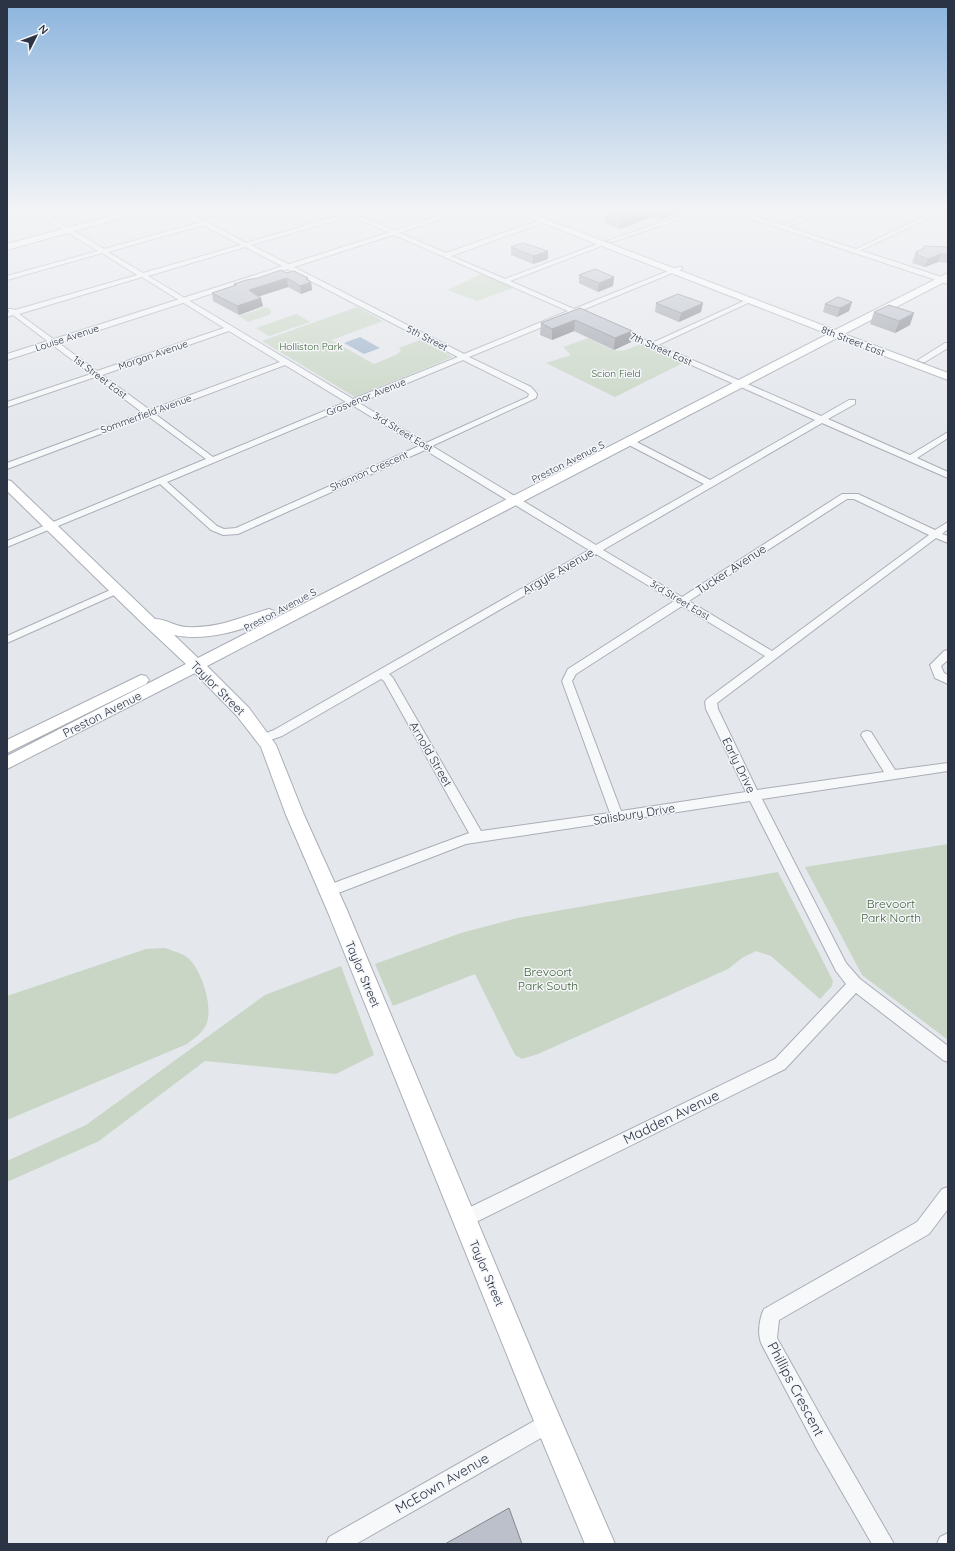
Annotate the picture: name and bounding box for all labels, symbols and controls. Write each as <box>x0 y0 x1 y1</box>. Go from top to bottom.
north arrow <box>16 16 56 56</box>
text: N <box>36 22 51 37</box>
street label: Louise Avenue <box>33 321 101 354</box>
street label: 5th Street <box>404 322 450 354</box>
street label: 8th Street East <box>819 323 887 359</box>
street label: 7th Street East <box>628 329 695 369</box>
street label: Morgan Avenue <box>116 337 190 373</box>
park label: Holliston Park <box>279 340 343 353</box>
street label: 1st Street East <box>70 352 130 402</box>
park label: Scion Field <box>591 367 641 380</box>
street label: Grosvenor Avenue <box>324 375 408 419</box>
street label: Sommerfield Avenue <box>99 391 194 437</box>
street label: 3rd Street East <box>371 409 436 455</box>
street label: Preston Avenue S <box>529 438 607 486</box>
street label: Shannon Crescent <box>328 448 411 494</box>
street label: Tucker Avenue <box>693 541 769 597</box>
street label: Argyle Avenue <box>520 544 597 598</box>
street label: 3rd Street East <box>648 577 713 623</box>
street label: Preston Avenue S <box>241 585 319 635</box>
street label: Taylor Street <box>188 658 248 718</box>
street label: Preston Avenue <box>60 688 144 740</box>
street label: Arnold Street <box>406 719 456 789</box>
street label: Early Drive <box>719 735 759 796</box>
street label: Salisbury Drive <box>592 800 676 828</box>
park label: Brevoort Park North <box>861 896 921 925</box>
street label: Taylor Street <box>342 939 384 1009</box>
park label: Brevoort Park South <box>518 964 578 993</box>
street label: Madden Avenue <box>620 1086 722 1148</box>
street label: Taylor Street <box>466 1238 508 1308</box>
street label: Phillips Crescent <box>764 1339 829 1439</box>
street label: McEown Avenue <box>392 1449 492 1517</box>

